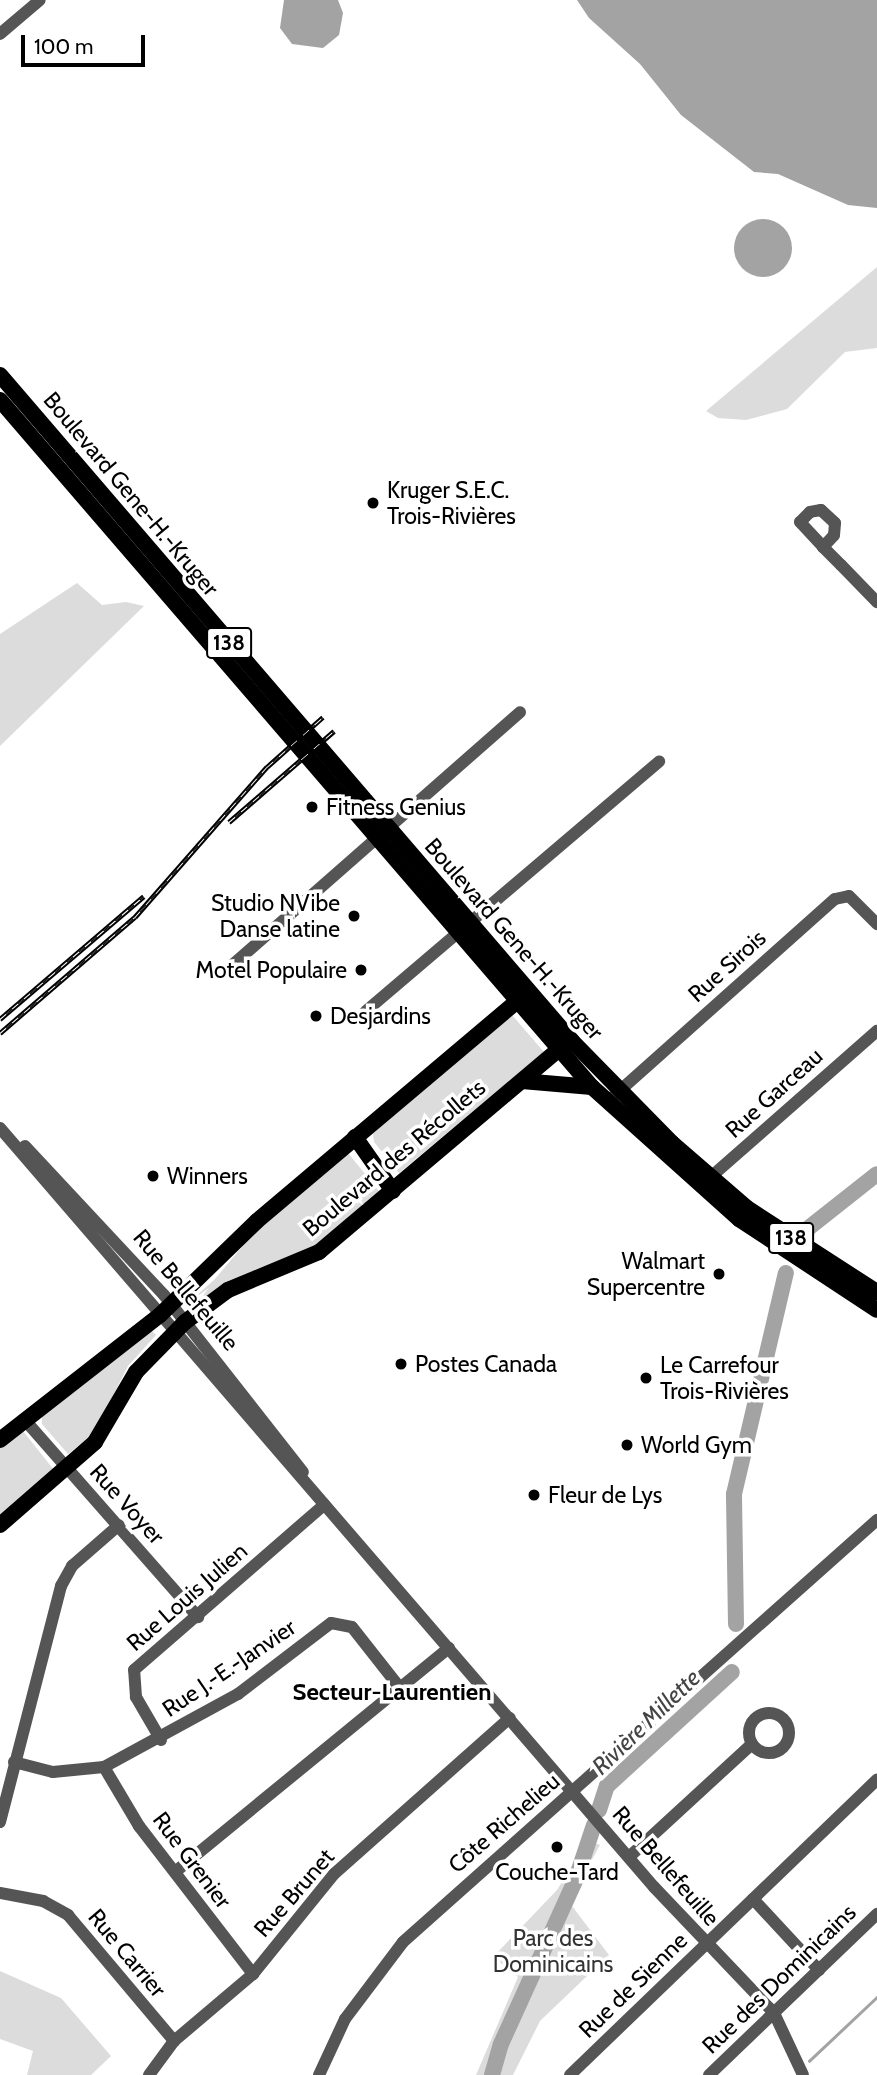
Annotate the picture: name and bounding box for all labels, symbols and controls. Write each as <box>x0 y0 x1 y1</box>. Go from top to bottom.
scale bar <box>24 21 149 65</box>
text: 100 m <box>34 34 93 59</box>
street label: Boulevard Gene-H.-Kruger <box>38 386 224 602</box>
place label: Kruger S.E.C. Trois-Rivières <box>387 476 516 530</box>
marker: Kruger S.E.C. Trois-Rivières <box>365 495 381 511</box>
road number: 138 <box>204 626 254 660</box>
place label: Fitness Genius <box>326 793 466 821</box>
marker: Fitness Genius <box>304 799 320 815</box>
street label: Boulevard Gene-H.-Kruger <box>419 833 609 1045</box>
place label: Studio NVibe Danse latine <box>211 889 340 943</box>
marker: Studio NVibe Danse latine <box>346 908 362 924</box>
street label: Rue Sirois <box>683 924 771 1008</box>
place label: Motel Populaire <box>196 956 347 984</box>
marker: Motel Populaire <box>353 962 369 978</box>
place label: Desjardins <box>330 1002 431 1030</box>
marker: Desjardins <box>308 1008 324 1024</box>
street label: Rue Garceau <box>720 1042 828 1144</box>
street label: Boulevard des Récollets <box>297 1074 491 1242</box>
place label: Winners <box>167 1162 248 1190</box>
marker: Winners <box>145 1168 161 1184</box>
road number: 138 <box>766 1220 816 1256</box>
street label: Rue Bellefeuille <box>127 1224 245 1356</box>
place label: Walmart Supercentre <box>587 1247 705 1301</box>
marker: Walmart Supercentre <box>711 1266 727 1282</box>
place label: Postes Canada <box>415 1350 557 1378</box>
place label: Le Carrefour Trois-Rivières <box>660 1351 789 1405</box>
marker: Postes Canada <box>393 1356 409 1372</box>
marker: Le Carrefour Trois-Rivières <box>638 1370 654 1386</box>
place label: World Gym <box>641 1431 752 1459</box>
marker: World Gym <box>619 1437 635 1453</box>
street label: Rue Voyer <box>84 1458 170 1550</box>
place label: Fleur de Lys <box>548 1481 662 1509</box>
marker: Fleur de Lys <box>526 1487 542 1503</box>
street label: Rue Louis Julien <box>121 1537 253 1657</box>
street label: Rue J.-E.-Janvier <box>157 1613 301 1723</box>
water label: Rivière Millette <box>586 1663 706 1781</box>
district label: Secteur-Laurentien <box>293 1678 491 1706</box>
street label: Côte Richelieu <box>443 1767 565 1879</box>
street label: Rue Bellefeuille <box>607 1801 725 1931</box>
street label: Rue Grenier <box>147 1806 237 1914</box>
marker: Couche-Tard <box>549 1839 565 1855</box>
street label: Rue Brunet <box>248 1843 340 1943</box>
place label: Couche-Tard <box>495 1858 619 1886</box>
street label: Rue des Dominicains <box>697 1899 861 2059</box>
street label: Rue Carrier <box>82 1903 172 2003</box>
park label: Parc des Dominicains <box>493 1924 613 1978</box>
street label: Rue de Sienne <box>573 1927 693 2043</box>

